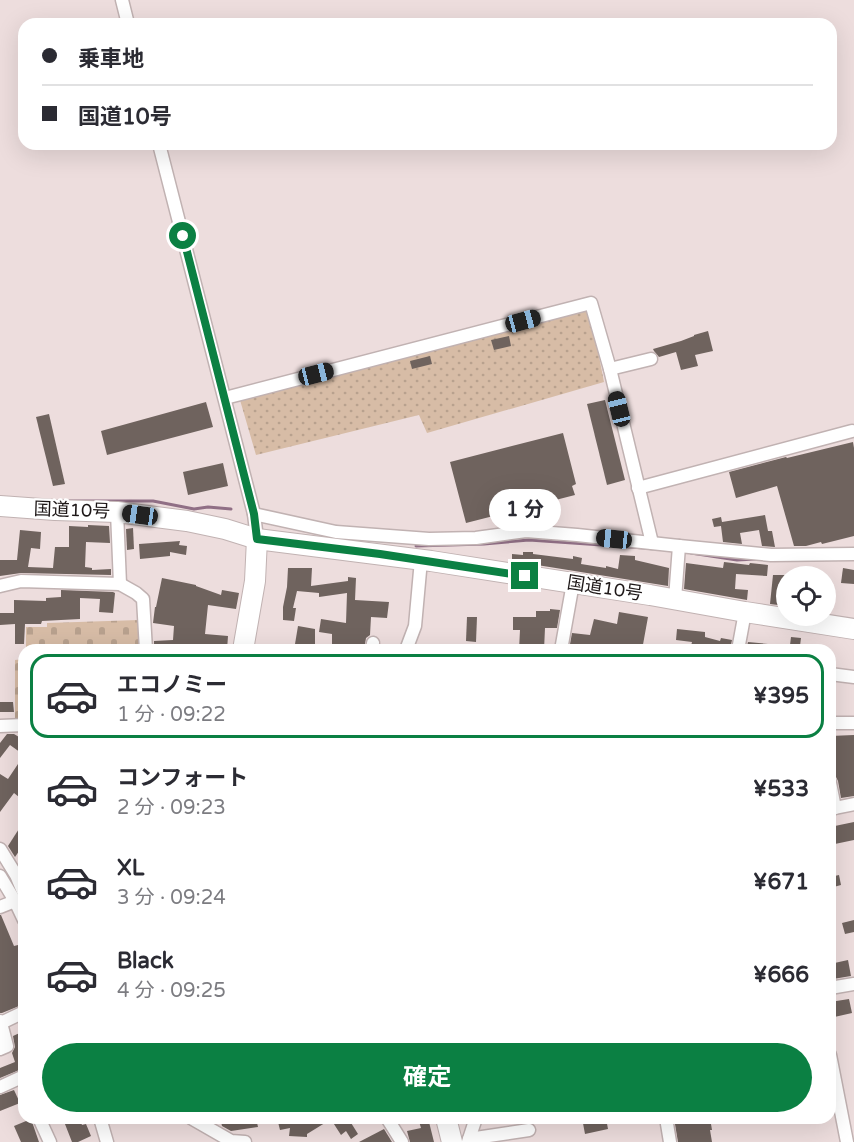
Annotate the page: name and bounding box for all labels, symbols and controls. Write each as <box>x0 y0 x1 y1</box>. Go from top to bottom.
text: 乗車地 <box>78 46 144 72</box>
text: 国道10号 <box>78 104 172 130</box>
route start <box>169 222 196 249</box>
car <box>503 308 543 334</box>
car <box>296 361 336 387</box>
car <box>606 389 632 429</box>
callout: 1 分 <box>489 489 561 531</box>
street label: 国道10号 <box>33 498 111 522</box>
text: 1 分 <box>506 498 544 522</box>
car <box>121 504 159 526</box>
car <box>595 528 633 550</box>
route end <box>511 562 538 589</box>
map controls <box>776 566 836 626</box>
button: locate <box>776 566 836 626</box>
street label: 国道10号 <box>565 571 645 605</box>
icon: car <box>45 669 99 723</box>
text: エコノミー <box>117 672 227 698</box>
text: ¥395 <box>753 683 809 709</box>
text: 1 分 · 09:22 <box>117 703 226 727</box>
icon: car <box>45 762 99 816</box>
text: コンフォート <box>117 765 248 791</box>
text: ¥533 <box>753 776 809 802</box>
text: 2 分 · 09:23 <box>117 796 226 820</box>
icon: car <box>45 855 99 909</box>
text: XL <box>117 855 144 881</box>
text: ¥671 <box>753 869 809 895</box>
text: 3 分 · 09:24 <box>117 886 226 910</box>
icon: car <box>45 948 99 1002</box>
text: Black <box>117 948 174 974</box>
text: ¥666 <box>753 962 809 988</box>
text: 4 分 · 09:25 <box>117 979 226 1003</box>
button: 確定 <box>42 1043 812 1112</box>

